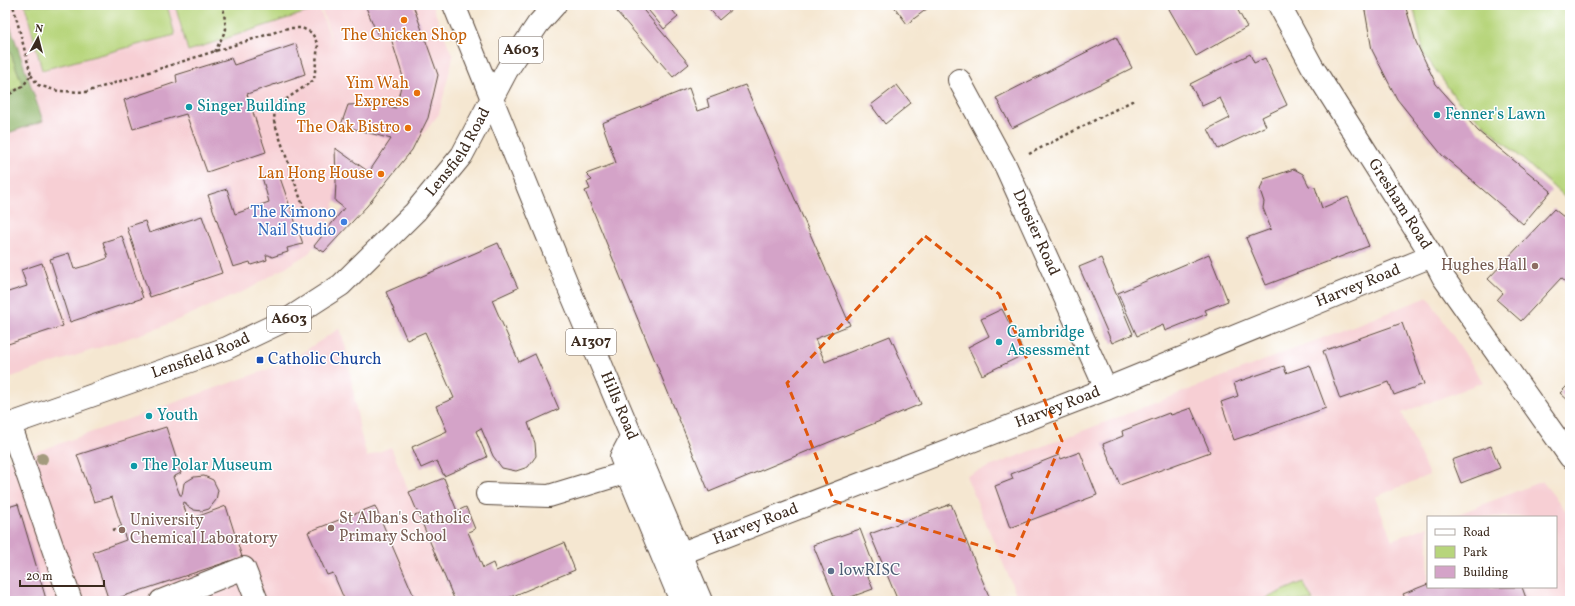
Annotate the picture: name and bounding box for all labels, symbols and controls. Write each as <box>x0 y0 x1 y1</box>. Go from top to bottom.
marker: The Chicken Shop <box>399 15 409 25</box>
north arrow <box>18 18 58 58</box>
text: N <box>34 22 44 37</box>
place label: The Chicken Shop <box>341 25 467 47</box>
road number: A603 <box>499 37 543 63</box>
place label: Yim Wah Express <box>346 73 409 113</box>
marker: Yim Wah Express <box>412 88 422 98</box>
place label: Singer Building <box>197 96 306 118</box>
marker: Singer Building <box>184 102 194 112</box>
street label: Lensfield Road <box>421 104 496 202</box>
place label: Fenner's Lawn <box>1445 104 1546 126</box>
marker: Fenner's Lawn <box>1432 110 1442 120</box>
place label: The Oak Bistro <box>297 117 400 139</box>
marker: The Oak Bistro <box>403 123 413 133</box>
street label: Gresham Road <box>1362 155 1436 254</box>
place label: Lan Hong House <box>258 163 373 185</box>
marker: Lan Hong House <box>376 169 386 179</box>
street label: Drosier Road <box>1007 186 1065 279</box>
place label: The Kimono Nail Studio <box>250 202 336 242</box>
marker: The Kimono Nail Studio <box>339 217 349 227</box>
place label: Hughes Hall <box>1441 255 1527 277</box>
street label: Harvey Road <box>1312 259 1404 313</box>
marker: Hughes Hall <box>1530 261 1540 271</box>
road number: A603 <box>267 306 311 332</box>
place label: Cambridge Assessment <box>1007 322 1091 362</box>
street label: Lensfield Road <box>149 327 254 385</box>
road number: A1307 <box>566 329 616 355</box>
marker: Cambridge Assessment <box>994 337 1004 347</box>
place label: Catholic Church <box>268 349 382 371</box>
marker: Catholic Church <box>255 355 265 365</box>
street label: Hills Road <box>594 368 643 444</box>
street label: Harvey Road <box>1012 381 1104 434</box>
place label: Youth <box>157 405 198 427</box>
marker: Youth <box>144 411 154 421</box>
place label: The Polar Museum <box>142 455 273 477</box>
marker: The Polar Museum <box>129 461 139 471</box>
street label: Harvey Road <box>710 498 802 551</box>
place label: St Alban's Catholic Primary School <box>339 508 470 548</box>
place label: University Chemical Laboratory <box>130 510 278 550</box>
legend <box>1427 516 1557 588</box>
marker: St Alban's Catholic Primary School <box>326 523 336 533</box>
marker: University Chemical Laboratory <box>117 525 127 535</box>
text: Road <box>1463 525 1490 541</box>
text: Park <box>1463 545 1488 561</box>
place label: lowRISC <box>839 560 900 582</box>
scale bar <box>20 562 104 588</box>
text: Building <box>1463 565 1508 581</box>
marker: lowRISC <box>826 566 836 576</box>
text: 20 m <box>26 569 53 585</box>

